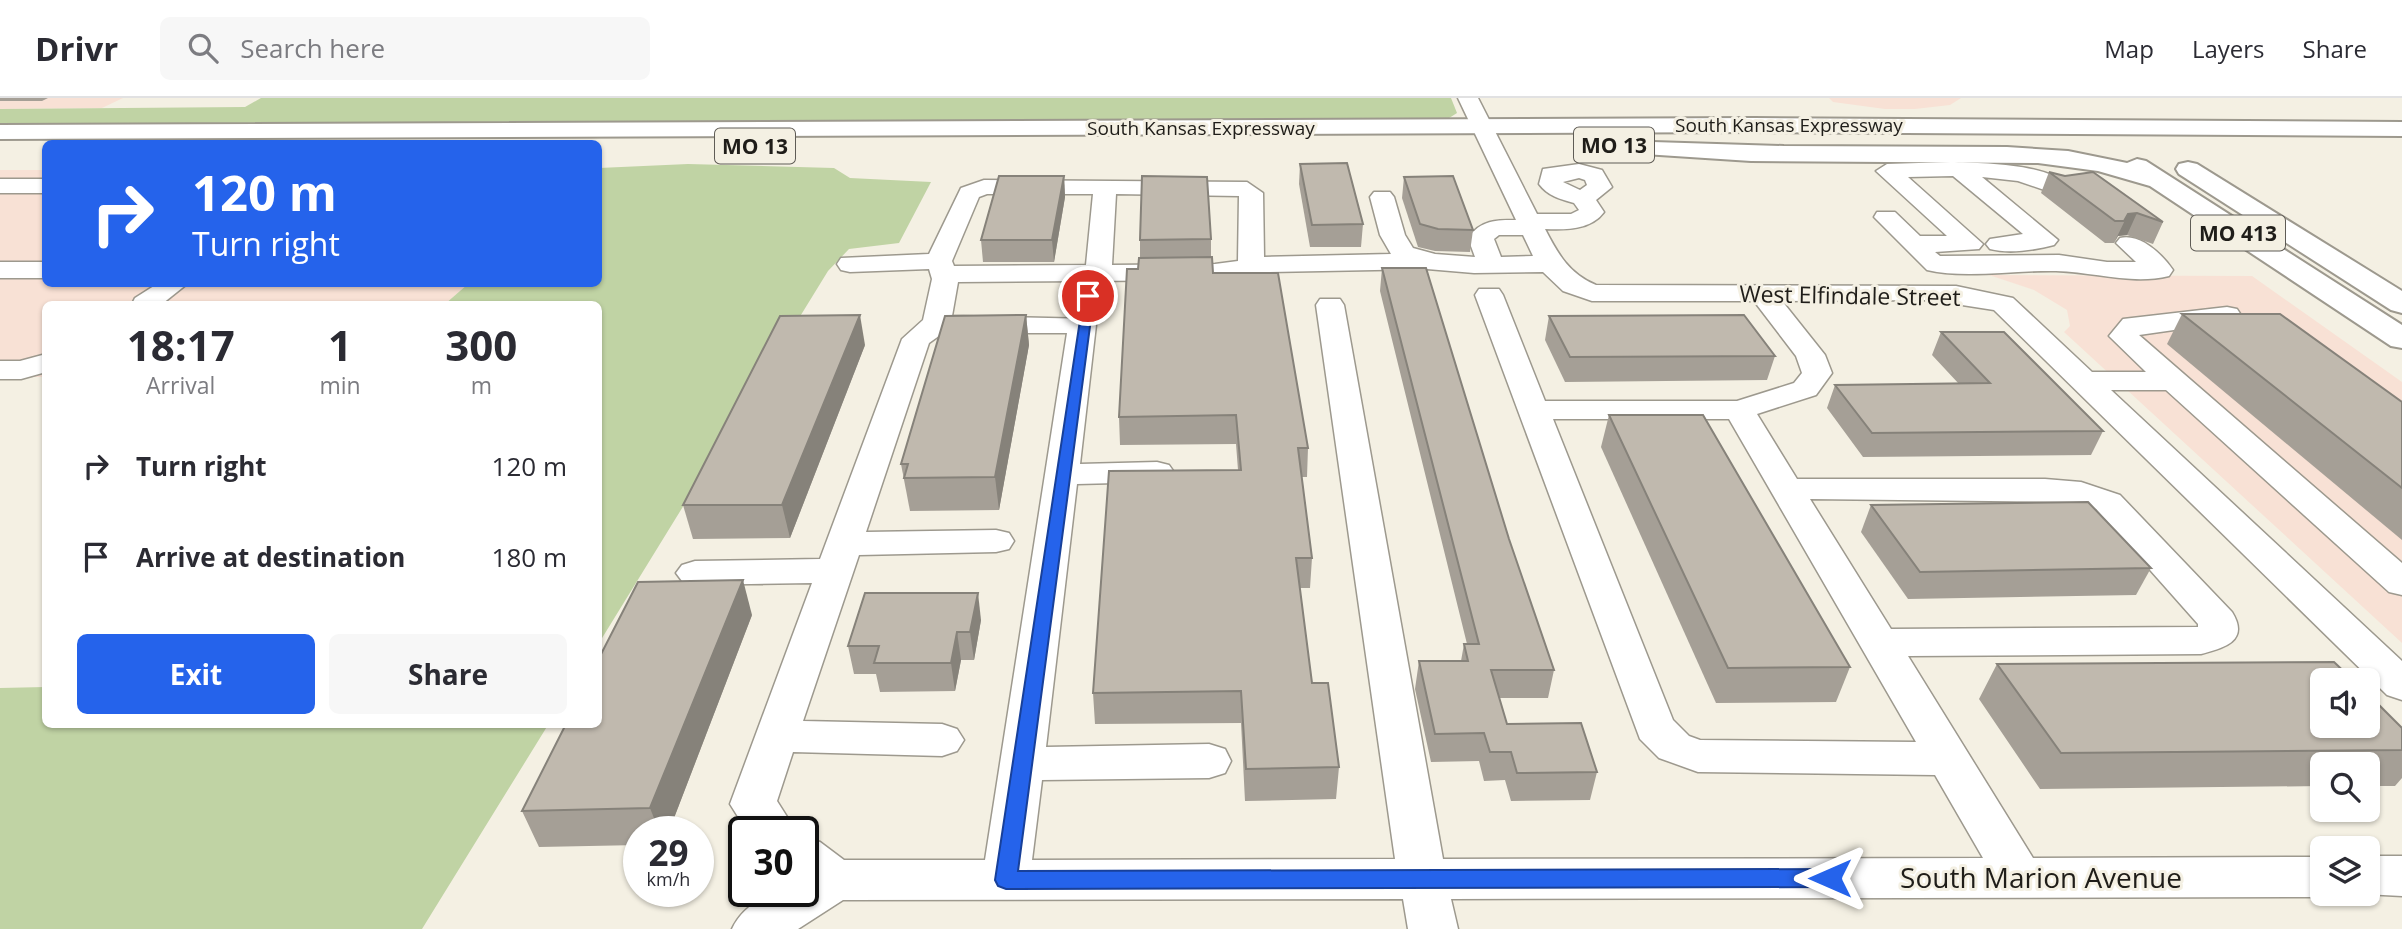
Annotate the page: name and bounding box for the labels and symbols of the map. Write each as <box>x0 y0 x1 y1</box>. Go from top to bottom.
street label: South Kansas Expressway <box>1675 112 1903 138</box>
street label: South Kansas Expressway <box>1087 115 1315 141</box>
road number: MO 13 <box>715 128 795 164</box>
road number: MO 13 <box>1574 128 1654 162</box>
road number: MO 413 <box>2191 216 2285 250</box>
pin <box>1058 266 1118 326</box>
street label: West Elfindale Street <box>1739 277 1961 313</box>
speed limit sign: 30 <box>728 816 819 907</box>
position arrow <box>1793 841 1867 915</box>
street label: South Marion Avenue <box>1900 858 2182 896</box>

